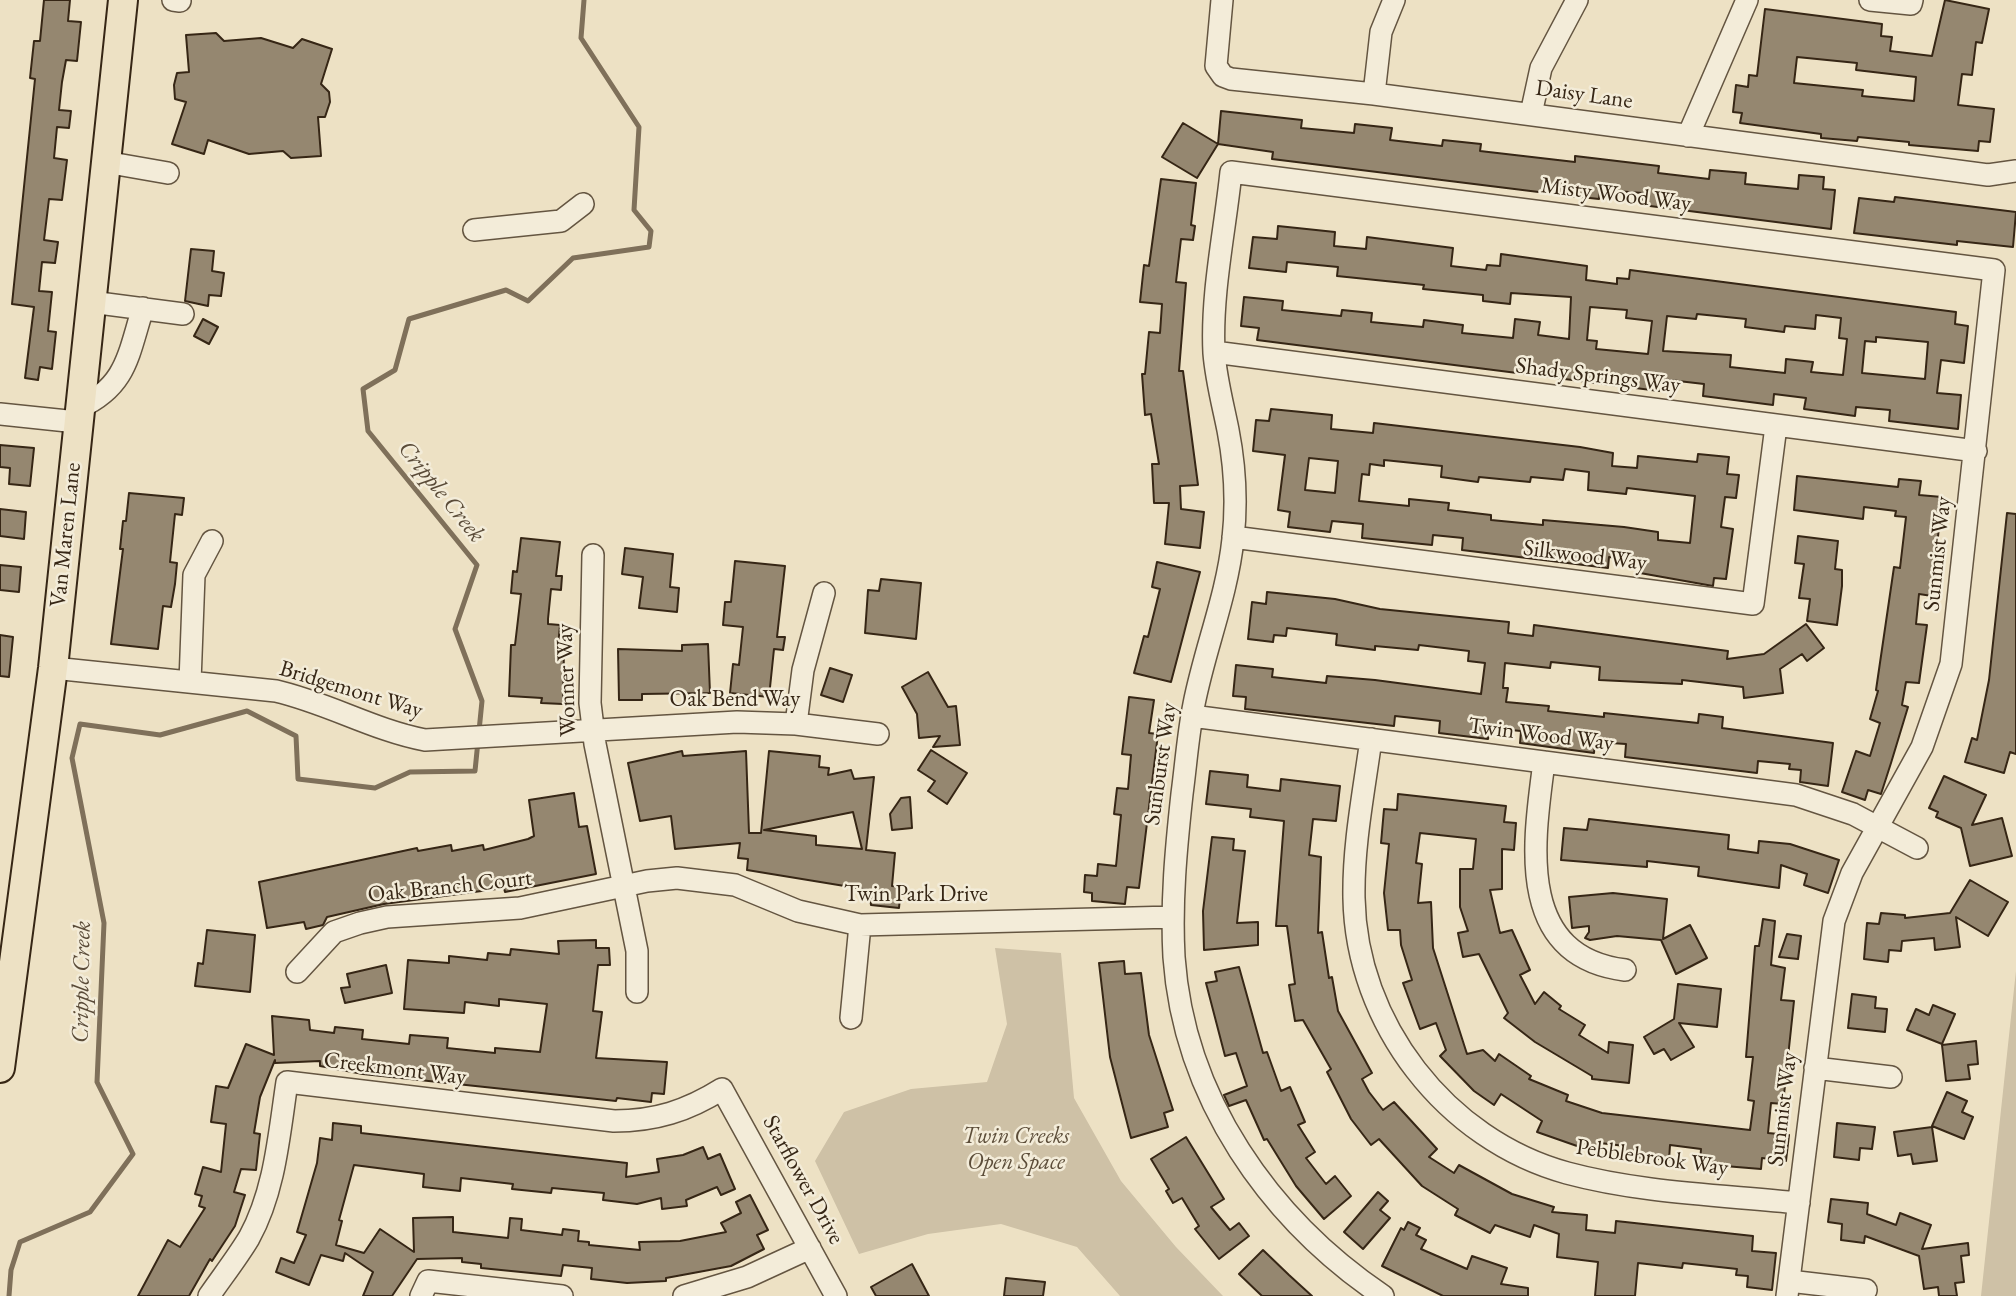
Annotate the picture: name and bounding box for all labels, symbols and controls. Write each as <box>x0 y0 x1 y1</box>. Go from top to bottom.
street label: Daisy Lane <box>1534 75 1634 115</box>
street label: Misty Wood Way <box>1539 172 1693 218</box>
street label: Shady Springs Way <box>1514 352 1682 400</box>
water label: Cripple Creek <box>391 435 491 549</box>
street label: Van Maren Lane <box>45 461 87 609</box>
street label: Sunmist Way <box>1918 495 1958 613</box>
street label: Silkwood Way <box>1521 535 1649 577</box>
street label: Wonner Way <box>551 623 583 737</box>
street label: Bridgemont Way <box>276 655 426 725</box>
street label: Oak Bend Way <box>670 686 800 714</box>
street label: Sunburst Way <box>1139 701 1183 827</box>
street label: Twin Wood Way <box>1466 712 1616 758</box>
street label: Oak Branch Court <box>366 865 534 909</box>
street label: Twin Park Drive <box>844 881 988 909</box>
water label: Cripple Creek <box>67 921 97 1043</box>
street label: Creekmont Way <box>322 1047 468 1091</box>
street label: Sunmist Way <box>1762 1050 1804 1168</box>
street label: Starflower Drive <box>756 1111 850 1249</box>
park label: Twin Creeks Open Space <box>963 1123 1069 1177</box>
street label: Pebblebrook Way <box>1574 1134 1730 1182</box>

